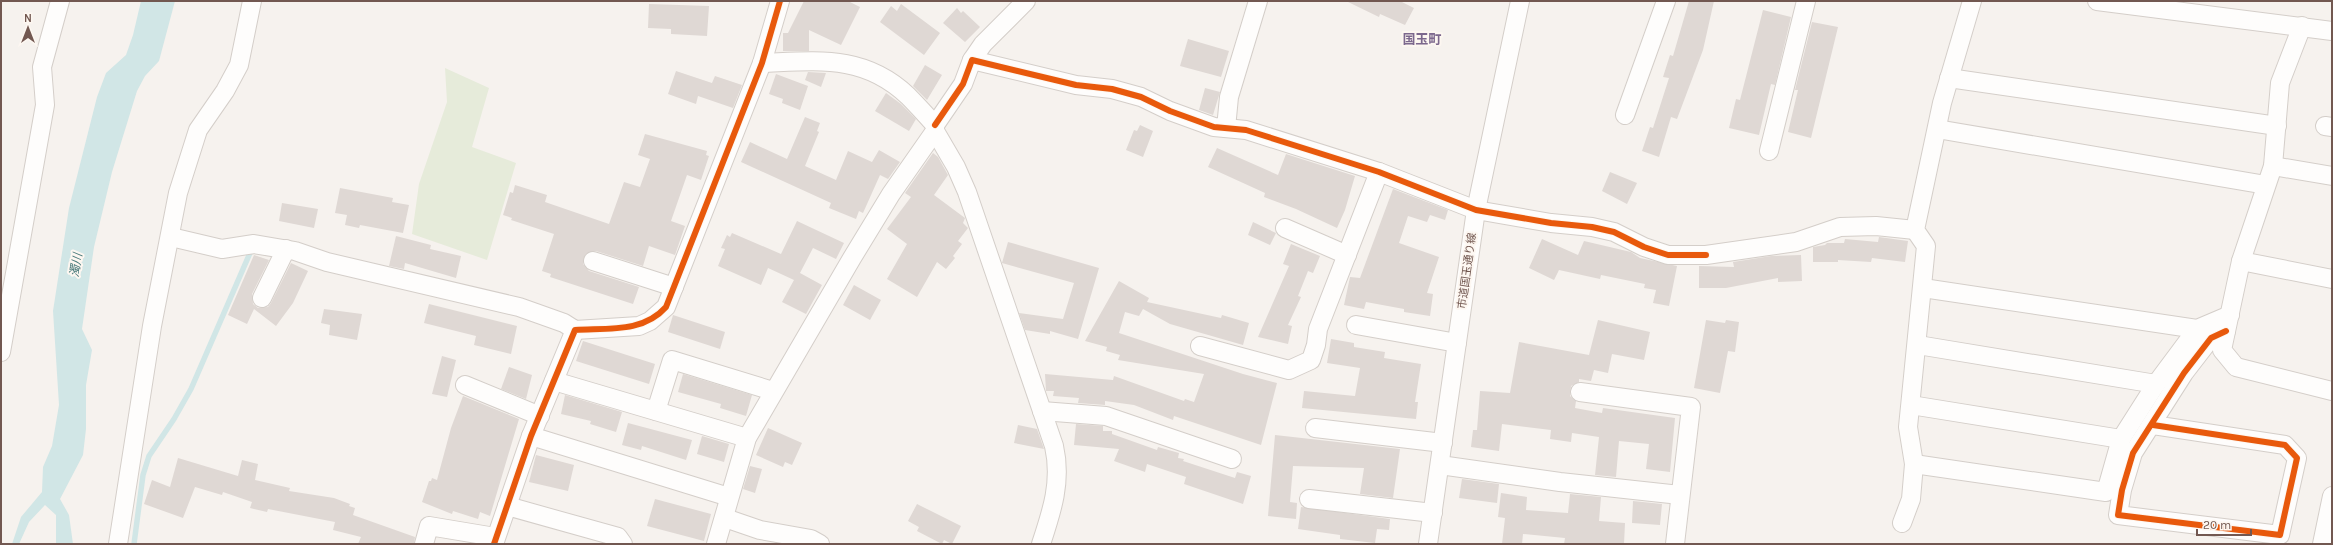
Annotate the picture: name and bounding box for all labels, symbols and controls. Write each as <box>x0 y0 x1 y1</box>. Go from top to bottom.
north arrow <box>8 8 48 48</box>
text: N <box>24 12 32 25</box>
district label: 国玉町 <box>1402 32 1442 47</box>
street label: 市道国玉通り線 <box>1455 232 1479 310</box>
water label: 濁川 <box>67 250 85 278</box>
scale bar <box>2197 511 2251 537</box>
text: 20 m <box>2203 518 2231 532</box>

